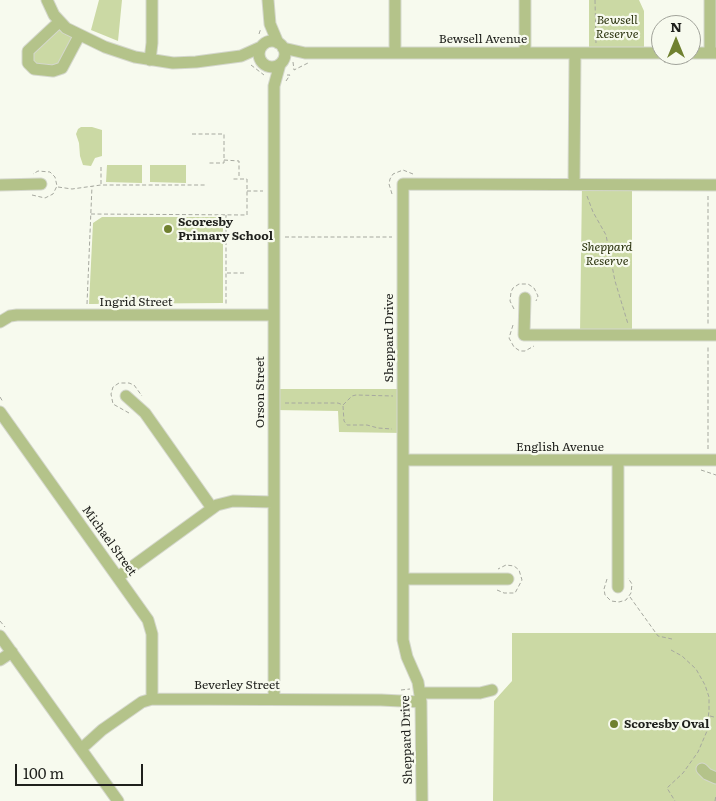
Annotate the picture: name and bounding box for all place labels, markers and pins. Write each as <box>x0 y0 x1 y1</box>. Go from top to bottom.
place label: Scoresby Primary School <box>178 215 273 243</box>
marker: Scoresby Primary School <box>162 223 174 235</box>
place label: Scoresby Oval <box>624 717 709 731</box>
marker: Scoresby Oval <box>608 718 620 730</box>

